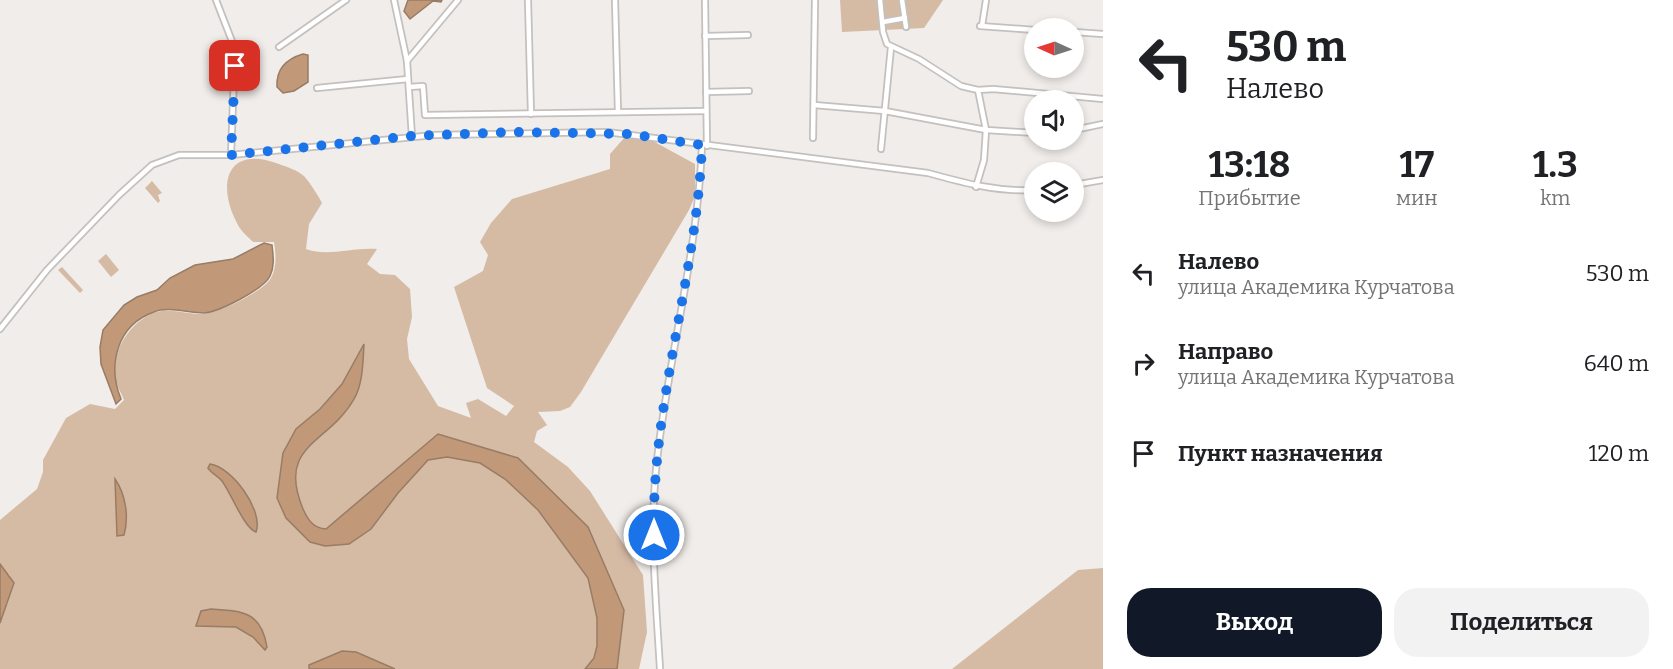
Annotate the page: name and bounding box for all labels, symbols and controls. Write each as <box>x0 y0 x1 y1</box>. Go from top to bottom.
north arrow <box>1024 18 1084 78</box>
map controls <box>1024 18 1084 222</box>
text: 530 m <box>1226 22 1346 72</box>
icon: left <box>1127 24 1205 102</box>
pin <box>209 40 260 91</box>
icon: arrive <box>218 49 251 82</box>
text: Налево <box>1226 73 1324 105</box>
button: sound <box>1024 90 1084 150</box>
text: 13:18 <box>1209 143 1290 187</box>
text: 17 <box>1399 143 1434 187</box>
text: 1.3 <box>1533 143 1578 187</box>
button: layers <box>1024 162 1084 222</box>
text: Прибытие <box>1198 186 1301 210</box>
text: мин <box>1396 186 1438 210</box>
text: km <box>1540 186 1570 210</box>
text: Налево <box>1178 248 1259 275</box>
icon: left <box>1127 257 1160 290</box>
text: 530 m <box>1586 260 1649 287</box>
text: улица Академика Курчатова <box>1178 275 1455 299</box>
text: Направо <box>1178 338 1273 365</box>
icon: right <box>1127 347 1160 380</box>
text: 640 m <box>1584 350 1649 377</box>
text: улица Академика Курчатова <box>1178 365 1455 389</box>
icon: arrive <box>1127 437 1160 470</box>
text: Пункт назначения <box>1178 440 1383 467</box>
text: 120 m <box>1589 440 1649 467</box>
position arrow <box>622 503 686 567</box>
button: Выход <box>1127 588 1382 657</box>
button: Поделиться <box>1394 588 1649 657</box>

